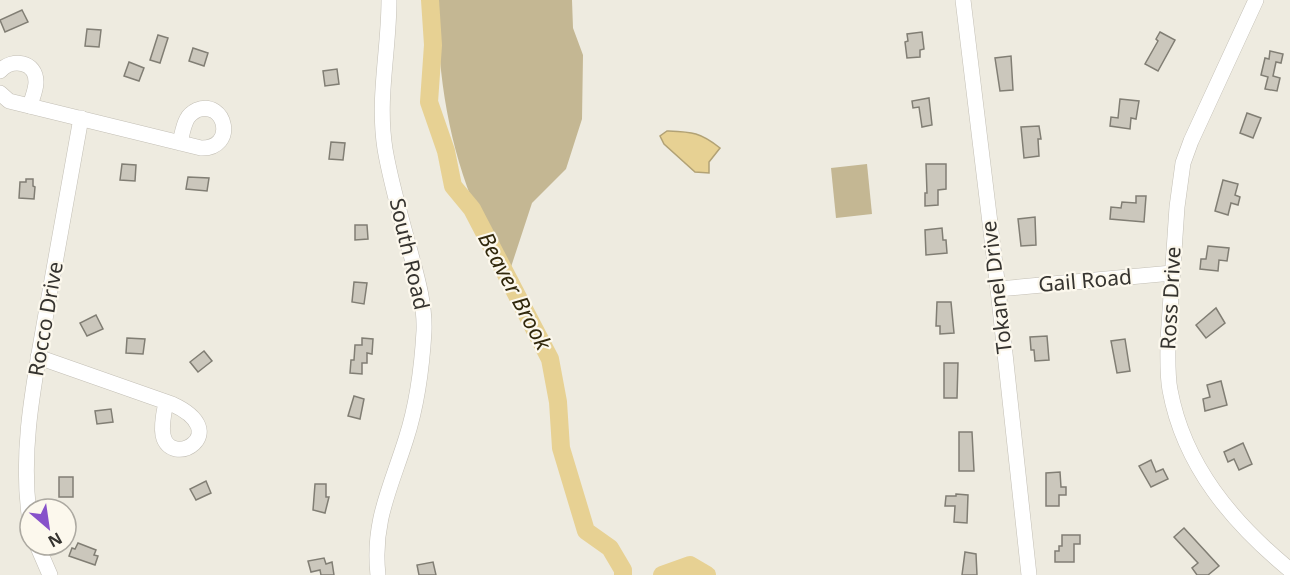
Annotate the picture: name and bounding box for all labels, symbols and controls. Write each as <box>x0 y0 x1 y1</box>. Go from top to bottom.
street label: South Road <box>384 195 436 312</box>
street label: Tokanel Drive <box>974 219 1018 355</box>
water label: Beaver Brook <box>472 226 560 356</box>
street label: Ross Drive <box>1153 246 1187 350</box>
street label: Rocco Drive <box>21 259 69 378</box>
street label: Gail Road <box>1037 262 1133 298</box>
north arrow <box>18 497 78 557</box>
text: N <box>44 527 66 553</box>

